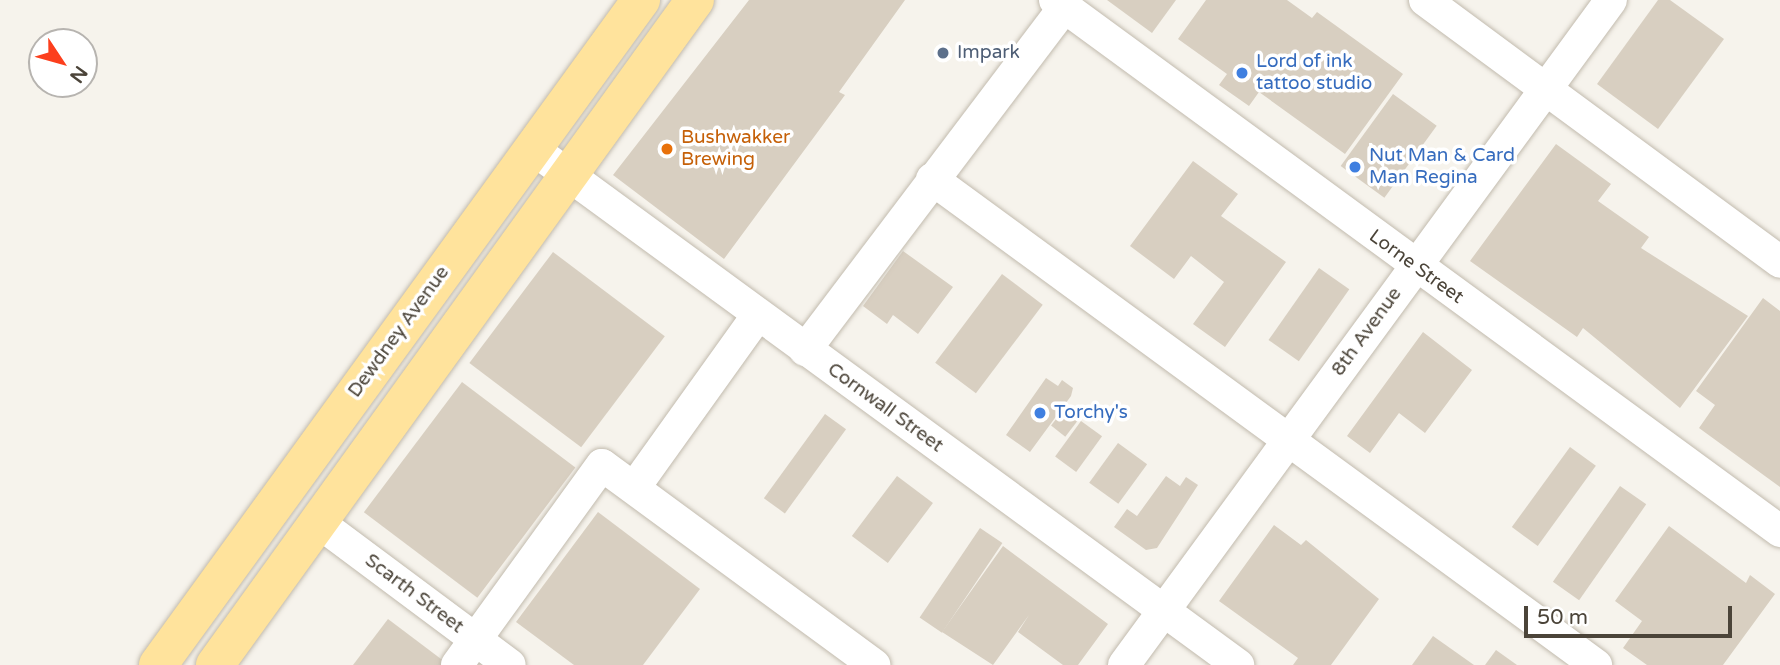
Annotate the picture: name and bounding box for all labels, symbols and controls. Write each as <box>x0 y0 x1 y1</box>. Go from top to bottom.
north arrow <box>28 28 98 98</box>
place label: Impark <box>957 42 1020 64</box>
marker: Impark <box>935 45 951 61</box>
place label: Lord of ink tattoo studio <box>1256 51 1372 95</box>
text: N <box>65 62 92 87</box>
marker: Lord of ink tattoo studio <box>1234 65 1250 81</box>
place label: Bushwakker Brewing <box>681 127 790 171</box>
marker: Bushwakker Brewing <box>659 141 675 157</box>
place label: Nut Man & Card Man Regina <box>1369 145 1515 189</box>
marker: Nut Man & Card Man Regina <box>1347 159 1363 175</box>
street label: Lorne Street <box>1364 225 1468 309</box>
street label: Dewdney Avenue <box>344 262 454 402</box>
street label: 8th Avenue <box>1327 283 1407 381</box>
street label: Cornwall Street <box>823 358 947 458</box>
place label: Torchy's <box>1054 402 1128 424</box>
marker: Torchy's <box>1032 405 1048 421</box>
street label: Scarth Street <box>360 549 468 639</box>
scale bar <box>1528 592 1736 636</box>
text: 50 m <box>1537 605 1588 630</box>

